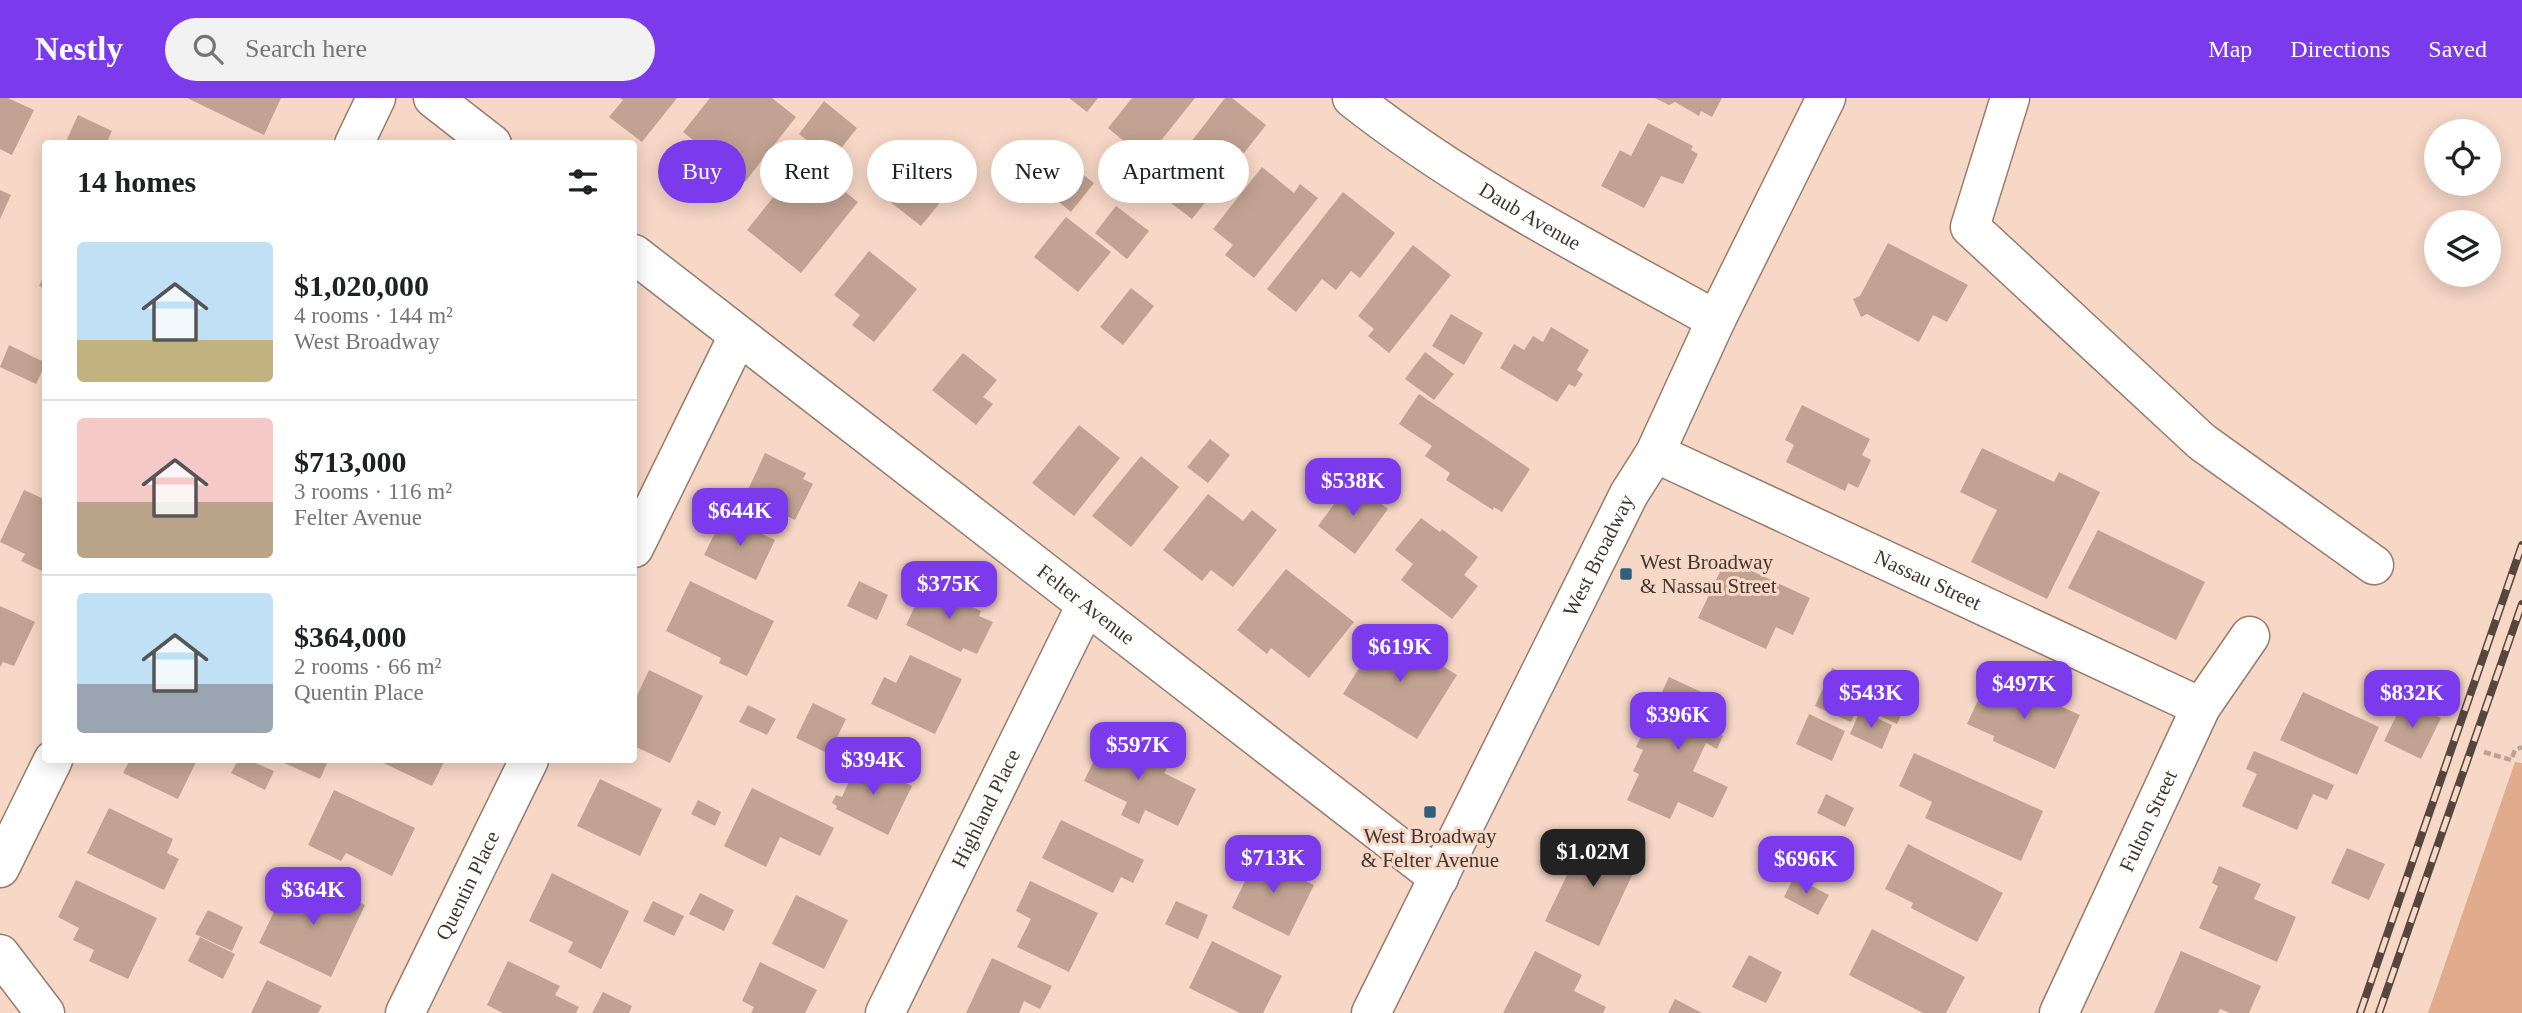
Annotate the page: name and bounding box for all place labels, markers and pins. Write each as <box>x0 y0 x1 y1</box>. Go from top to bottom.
pin: $538K <box>1304 458 1402 518</box>
pin: $644K <box>691 489 789 548</box>
place label: West Broadway & Nassau Street <box>1640 550 1777 598</box>
pin: $375K <box>900 561 998 621</box>
marker: West Broadway & Nassau Street <box>1618 566 1634 582</box>
pin: $619K <box>1351 624 1449 684</box>
pin: $497K <box>1975 662 2073 721</box>
pin: $543K <box>1822 670 1920 730</box>
pin: $832K <box>2363 670 2461 730</box>
pin: $396K <box>1629 692 1727 752</box>
pin: $597K <box>1089 722 1187 782</box>
pin: $394K <box>824 738 922 797</box>
marker: West Broadway & Felter Avenue <box>1422 804 1438 820</box>
place label: West Broadway & Felter Avenue <box>1361 824 1499 872</box>
pin: $1.02M <box>1536 830 1650 889</box>
pin: $713K <box>1224 836 1322 895</box>
pin: $696K <box>1757 836 1855 896</box>
pin: $364K <box>264 868 362 927</box>

